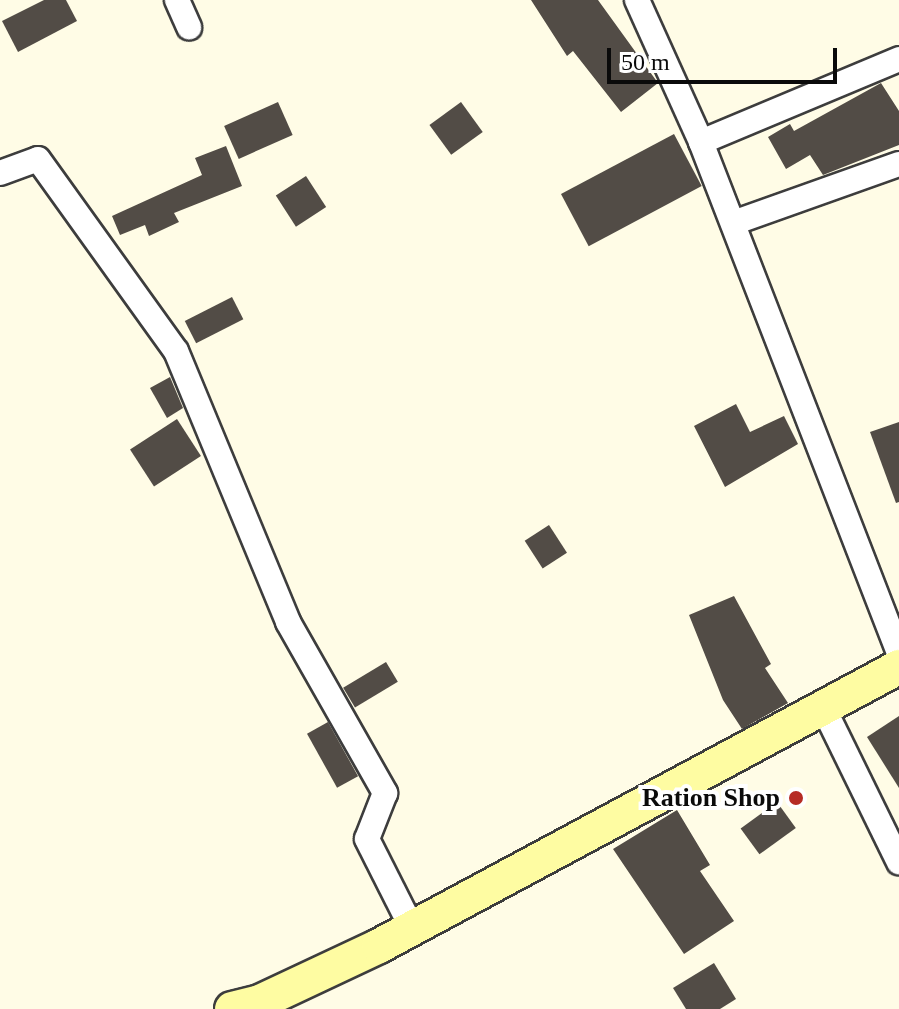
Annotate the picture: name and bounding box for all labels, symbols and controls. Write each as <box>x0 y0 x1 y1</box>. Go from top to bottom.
scale bar <box>611 32 841 82</box>
text: 50 m <box>621 49 670 75</box>
place label: Ration Shop <box>642 782 780 814</box>
marker: Ration Shop <box>787 789 805 807</box>

